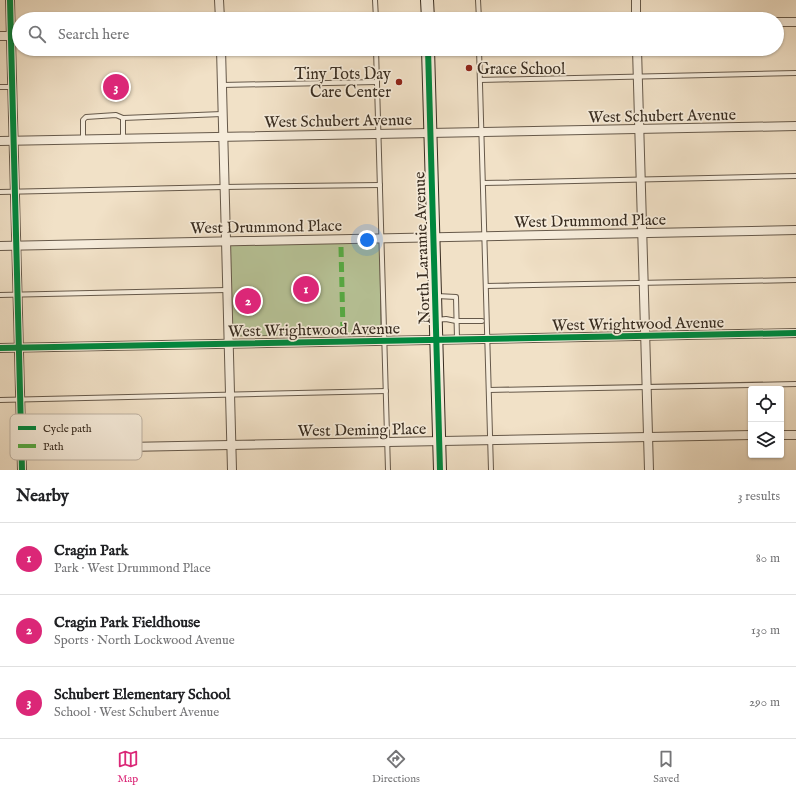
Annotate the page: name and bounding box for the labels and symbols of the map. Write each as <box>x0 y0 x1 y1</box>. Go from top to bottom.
place label: Grace School <box>477 60 566 80</box>
marker: Grace School <box>464 63 474 73</box>
place label: Tiny Tots Day Care Center <box>294 65 391 103</box>
pin: 3 <box>103 72 129 102</box>
marker: Tiny Tots Day Care Center <box>394 77 404 87</box>
street label: West Schubert Avenue <box>588 106 736 128</box>
street label: West Schubert Avenue <box>264 111 412 133</box>
street label: North Laramie Avenue <box>410 171 436 325</box>
street label: West Drummond Place <box>514 211 666 233</box>
street label: West Drummond Place <box>190 217 342 239</box>
your location <box>357 230 377 250</box>
pin: 1 <box>293 274 319 304</box>
pin: 2 <box>235 286 261 316</box>
street label: West Wrightwood Avenue <box>552 313 724 337</box>
street label: West Wrightwood Avenue <box>228 319 400 343</box>
legend <box>10 414 142 460</box>
street label: West Deming Place <box>298 420 427 442</box>
text: Cycle path <box>43 422 92 436</box>
text: Path <box>43 440 64 454</box>

